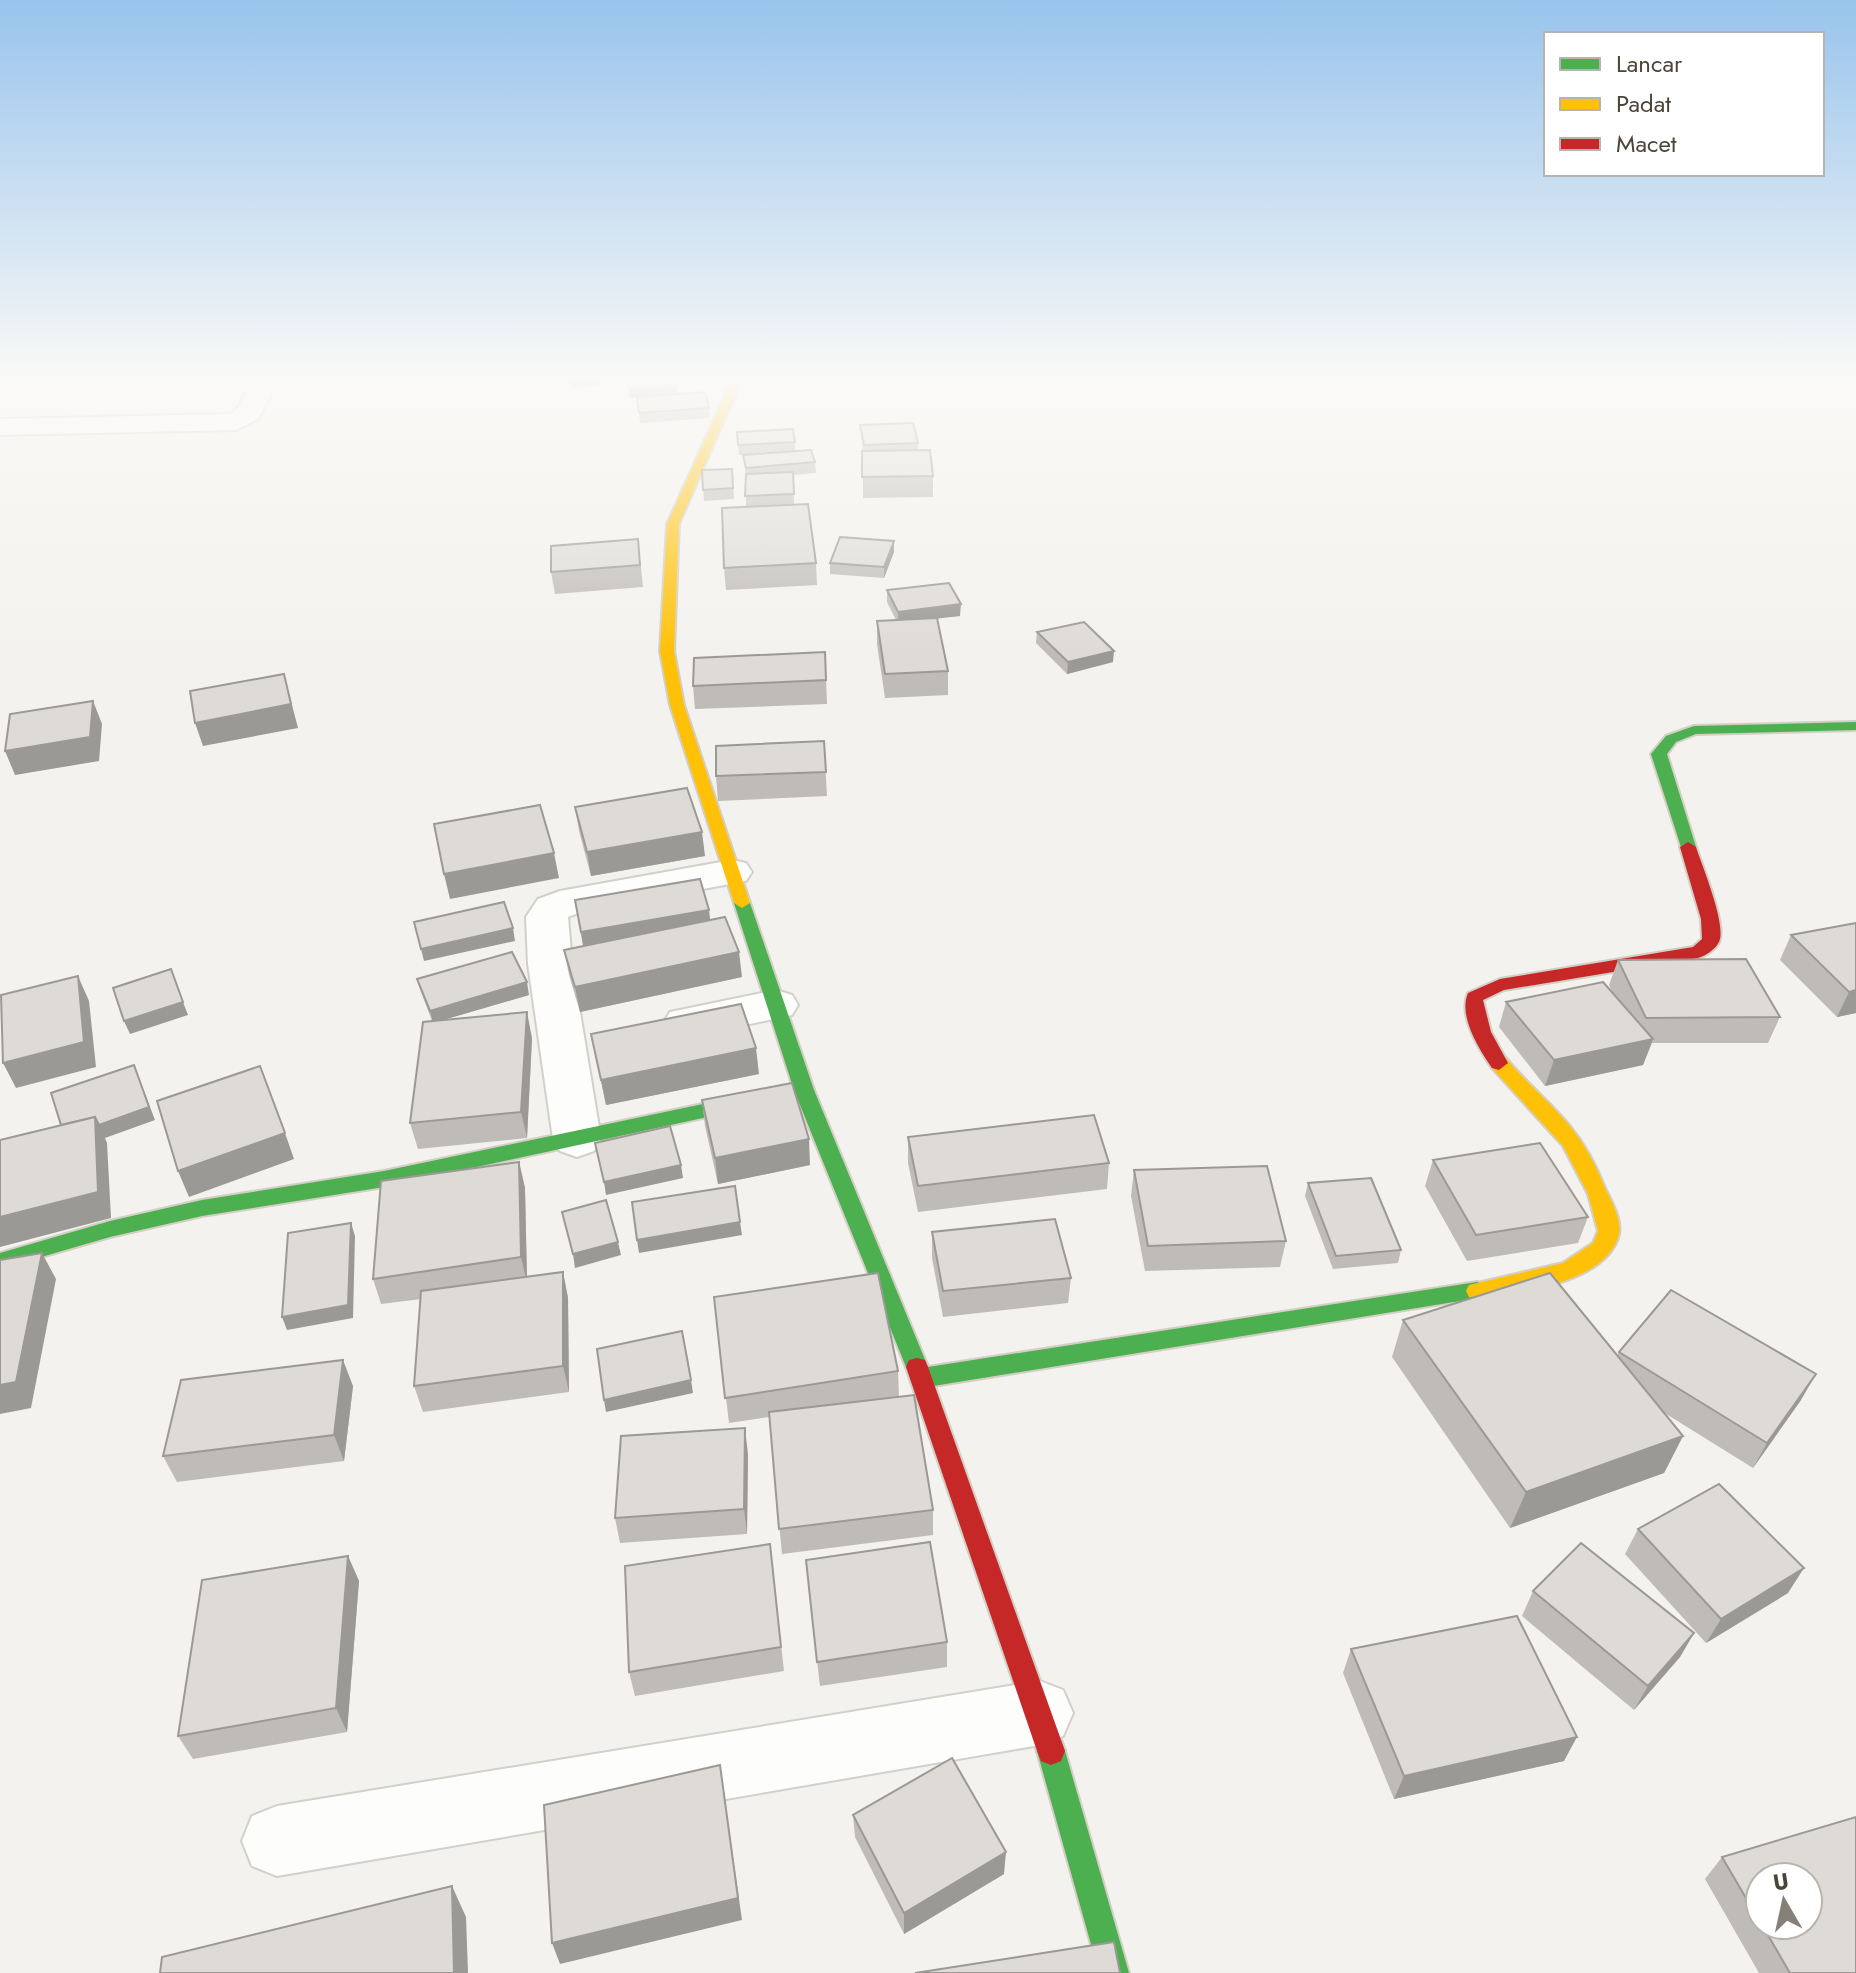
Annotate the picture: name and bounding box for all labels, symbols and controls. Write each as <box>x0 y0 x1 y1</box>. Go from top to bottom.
legend <box>1544 32 1824 176</box>
text: Lancar <box>1616 46 1683 81</box>
text: Padat <box>1616 86 1671 121</box>
text: Macet <box>1616 126 1677 161</box>
north arrow <box>1744 1861 1824 1941</box>
text: U <box>1771 1864 1791 1898</box>

